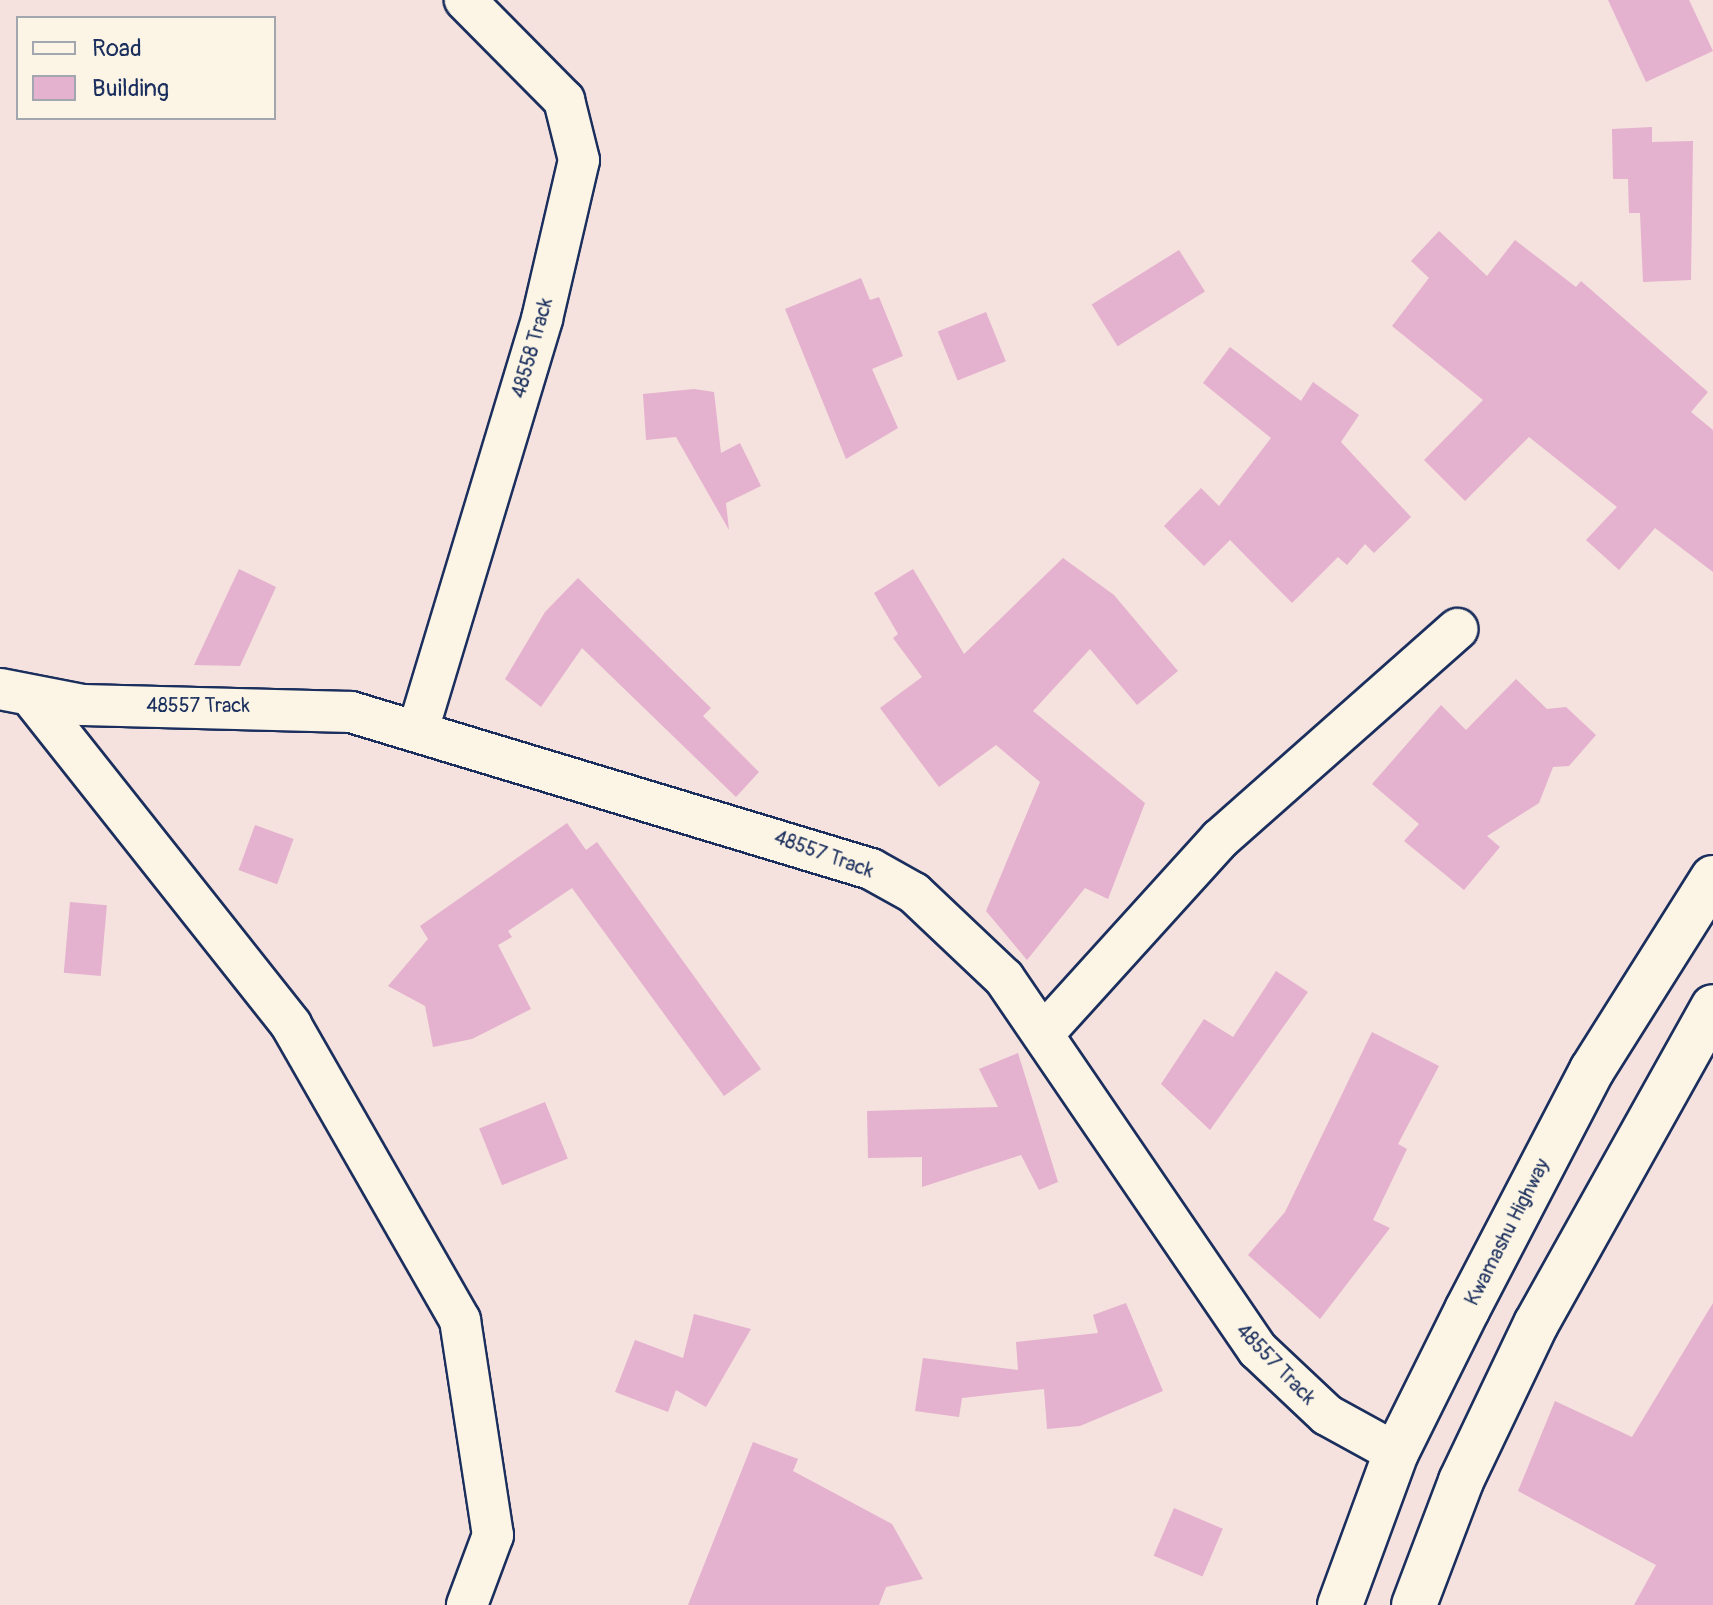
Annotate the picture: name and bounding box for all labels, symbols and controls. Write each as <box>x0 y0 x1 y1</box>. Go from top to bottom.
legend <box>16 16 276 120</box>
text: Road <box>92 34 142 63</box>
text: Building <box>92 74 169 103</box>
street label: 48558 Track <box>506 295 558 401</box>
street label: 48557 Track <box>146 693 250 717</box>
street label: 48557 Track <box>771 825 877 883</box>
street label: Kwamashu Highway <box>1460 1154 1554 1310</box>
street label: 48557 Track <box>1231 1318 1321 1410</box>

